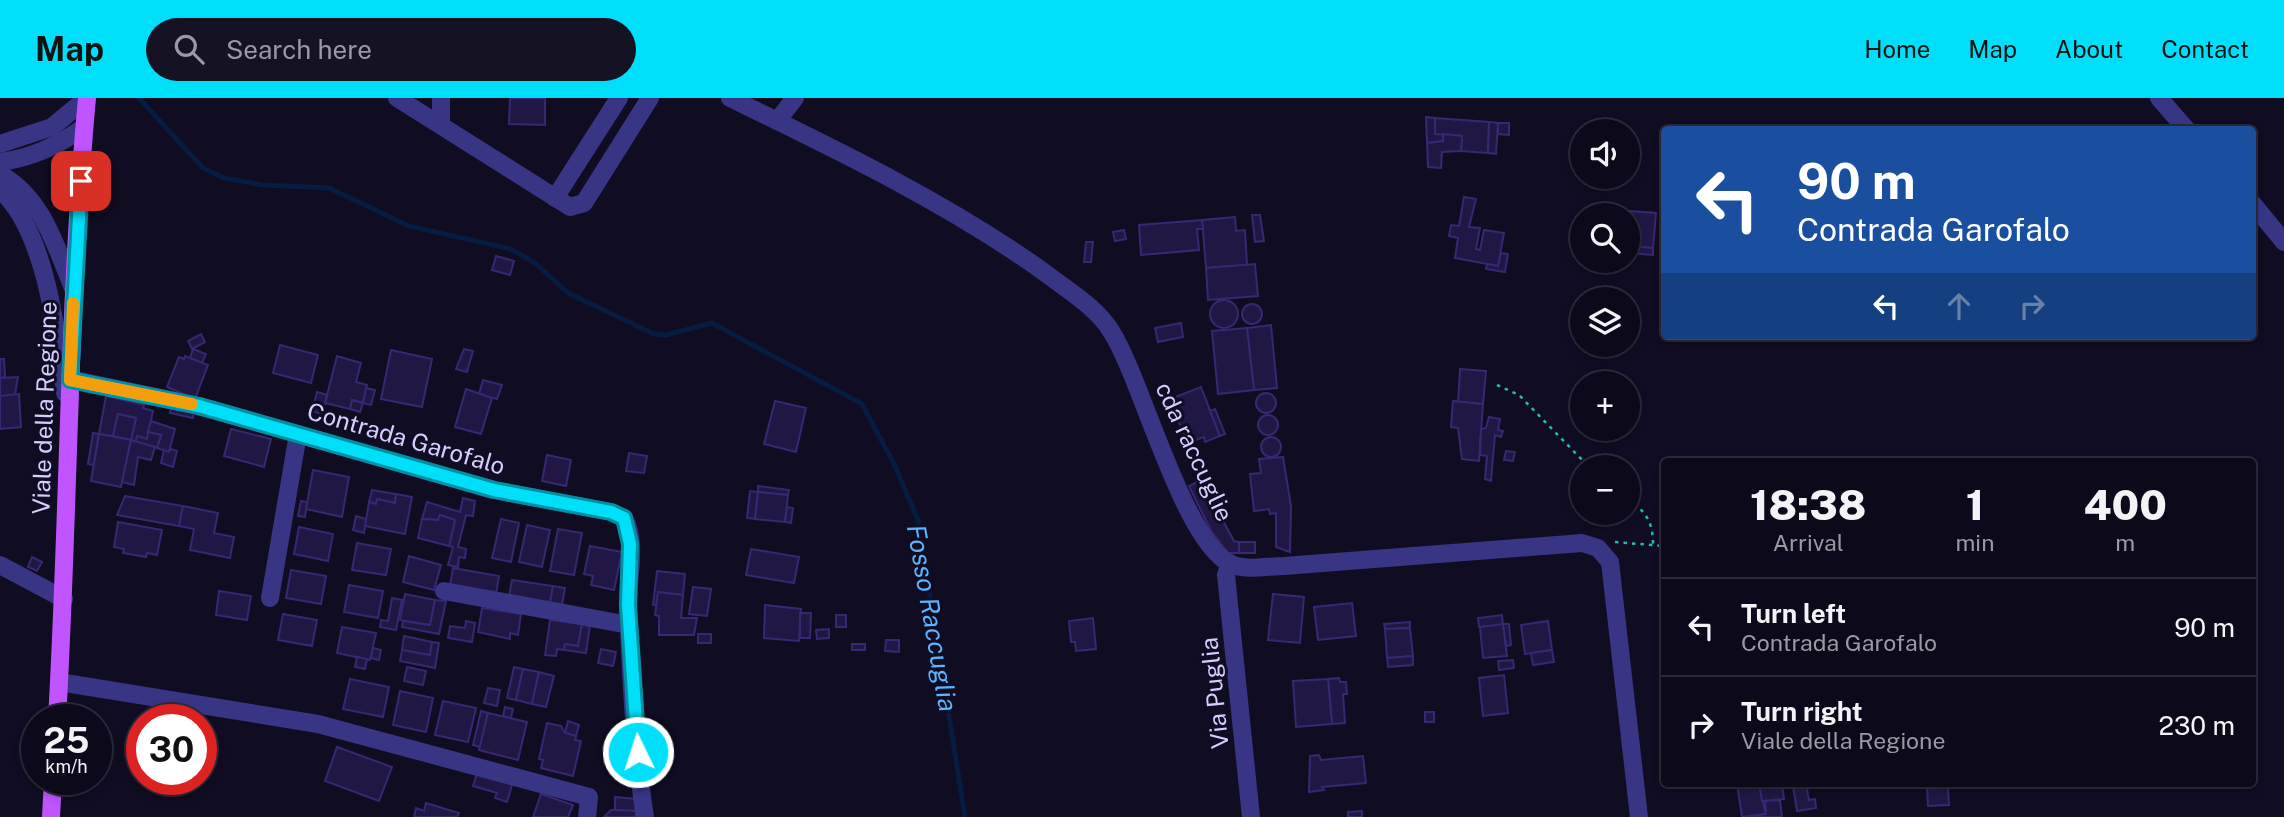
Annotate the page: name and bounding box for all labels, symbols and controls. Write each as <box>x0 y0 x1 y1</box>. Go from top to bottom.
search box <box>146 18 636 81</box>
text: Map <box>35 30 104 68</box>
icon: search <box>170 30 208 68</box>
text: Search here <box>226 34 372 65</box>
text: Home <box>1864 35 1930 63</box>
text: Map <box>1968 35 2017 63</box>
text: About <box>2055 35 2123 63</box>
text: Contact <box>2161 35 2249 63</box>
map controls <box>1570 119 1640 525</box>
button: sound <box>1570 119 1640 189</box>
pin <box>51 151 111 211</box>
text: 90 m <box>1797 152 1916 210</box>
icon: left <box>1682 154 1773 245</box>
icon: arrive <box>62 162 100 200</box>
button: search <box>1570 203 1640 273</box>
text: Contrada Garofalo <box>1797 211 2070 248</box>
button: layers <box>1570 287 1640 357</box>
icon: left <box>1867 287 1905 325</box>
icon: ahead <box>1940 287 1978 325</box>
icon: right <box>2013 287 2051 325</box>
street label: Viale della Regione <box>26 301 62 515</box>
button: + <box>1570 371 1640 441</box>
street label: cda raccuglie <box>1150 378 1239 526</box>
street label: Contrada Garofalo <box>304 396 508 480</box>
button: − <box>1570 455 1640 525</box>
text: 18:38 <box>1750 480 1866 529</box>
text: 1 <box>1966 480 1984 529</box>
text: 400 <box>2084 480 2167 529</box>
water label: Fosso Raccuglia <box>901 522 964 714</box>
text: Arrival <box>1773 529 1844 556</box>
text: min <box>1955 529 1994 556</box>
text: m <box>2115 529 2135 556</box>
text: Turn left <box>1741 598 1846 629</box>
icon: left <box>1682 608 1720 646</box>
text: 90 m <box>2174 612 2235 643</box>
text: Contrada Garofalo <box>1741 629 1937 656</box>
street label: Via Puglia <box>1194 636 1234 750</box>
text: Turn right <box>1741 696 1863 727</box>
speed limit sign: 30 <box>126 704 217 795</box>
icon: right <box>1682 706 1720 744</box>
text: 230 m <box>2159 710 2235 741</box>
position arrow <box>601 715 675 789</box>
text: 25 <box>44 720 89 761</box>
text: Viale della Regione <box>1741 727 1945 754</box>
text: km/h <box>45 756 88 777</box>

